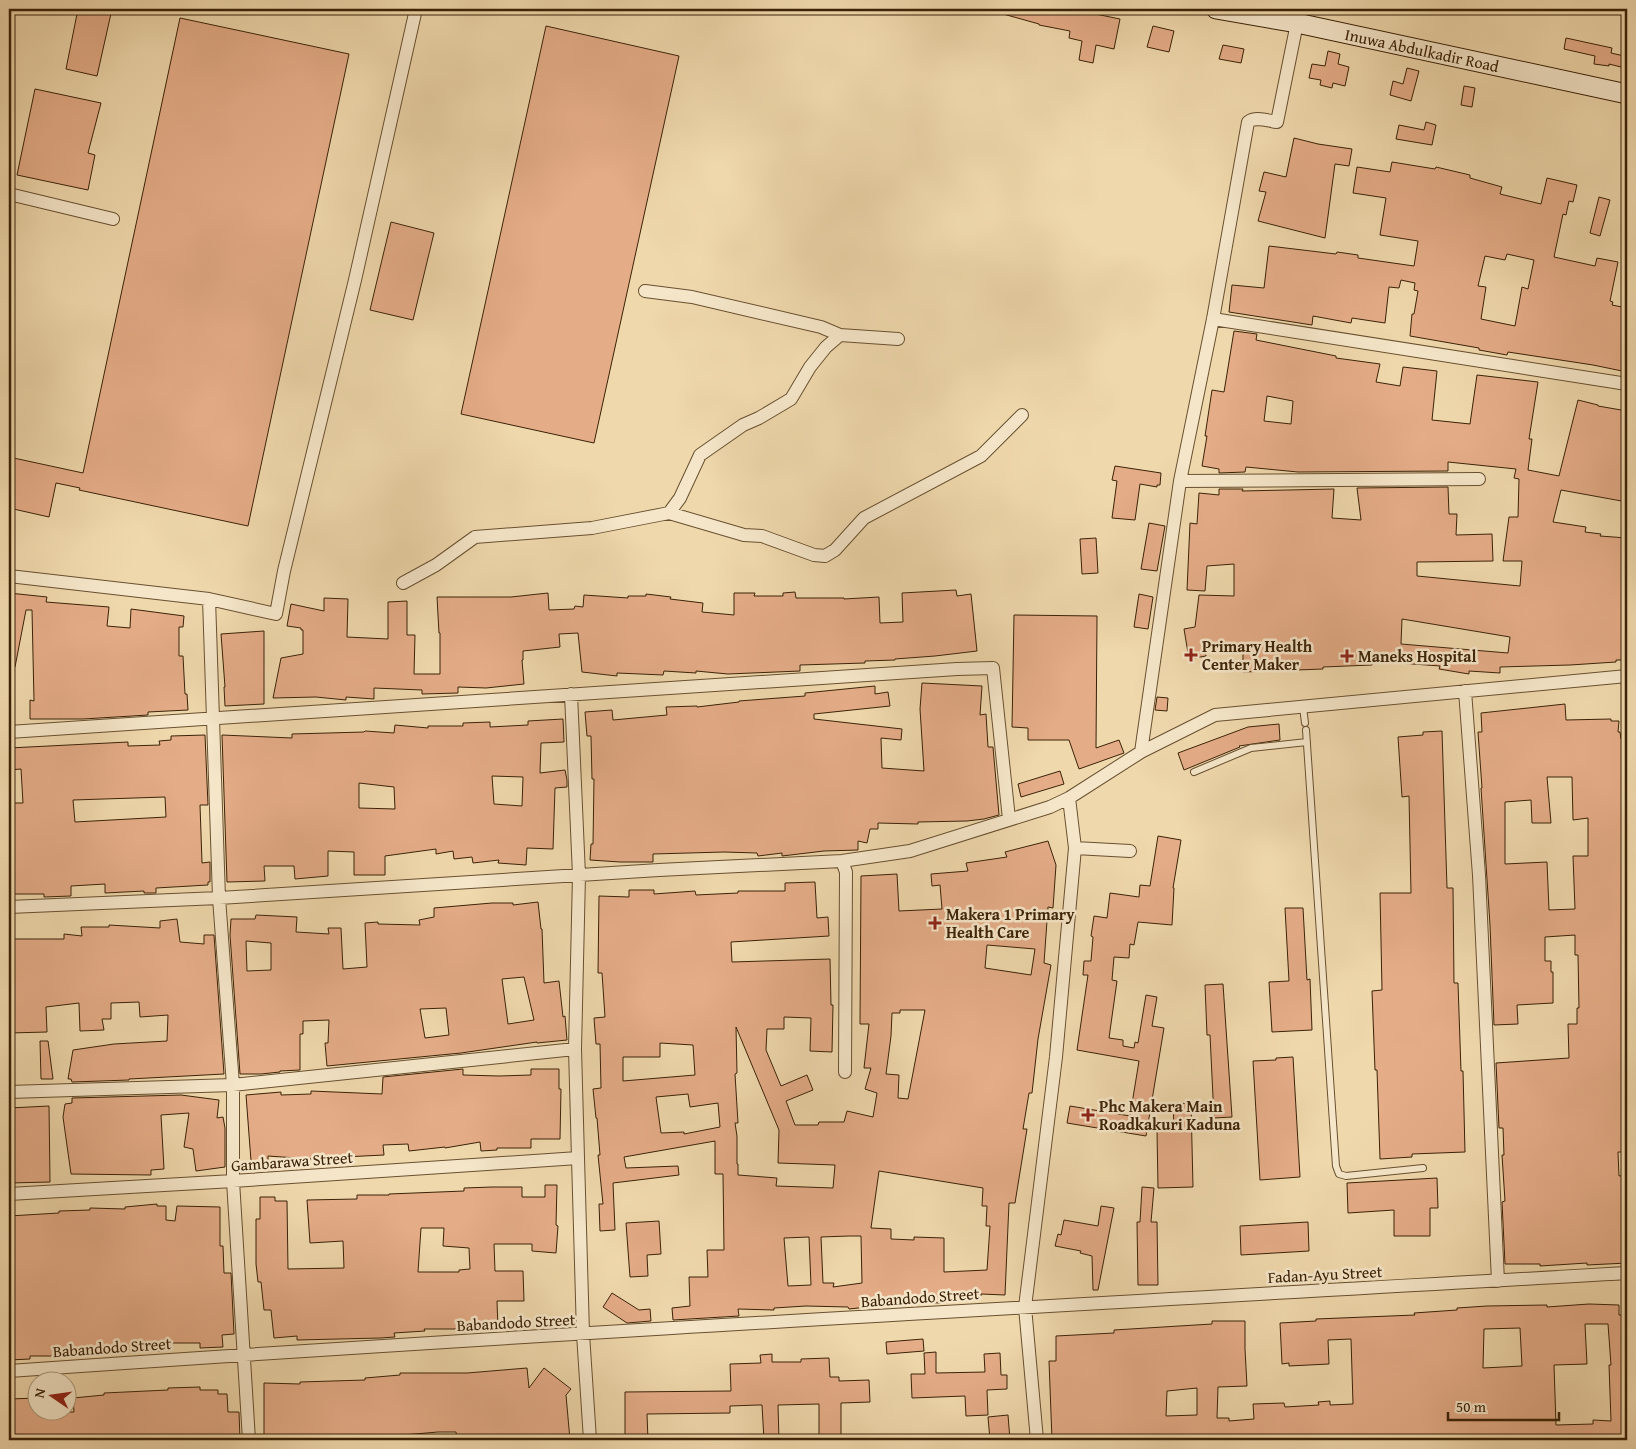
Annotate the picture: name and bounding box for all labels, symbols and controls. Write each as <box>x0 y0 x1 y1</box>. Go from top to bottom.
street label: Inuwa Abdulkadir Road <box>1343 22 1502 78</box>
place label: Primary Health Center Maker <box>1202 634 1313 676</box>
place label: Maneks Hospital <box>1358 644 1477 668</box>
marker: Primary Health Center Maker <box>1184 648 1198 662</box>
marker: Maneks Hospital <box>1340 649 1354 663</box>
place label: Makera 1 Primary Health Care <box>946 902 1075 944</box>
marker: Makera 1 Primary Health Care <box>928 916 942 930</box>
place label: Phc Makera Main Roadkakuri Kaduna <box>1099 1094 1241 1136</box>
marker: Phc Makera Main Roadkakuri Kaduna <box>1081 1108 1095 1122</box>
street label: Gambarawa Street <box>230 1145 354 1177</box>
street label: Fadan-Ayu Street <box>1267 1259 1383 1289</box>
street label: Babandodo Street <box>860 1281 980 1313</box>
street label: Babandodo Street <box>456 1307 576 1337</box>
street label: Babandodo Street <box>52 1331 172 1363</box>
north arrow <box>28 1372 78 1422</box>
text: N <box>29 1386 50 1400</box>
scale bar <box>1448 1389 1560 1421</box>
text: 50 m <box>1456 1396 1487 1417</box>

